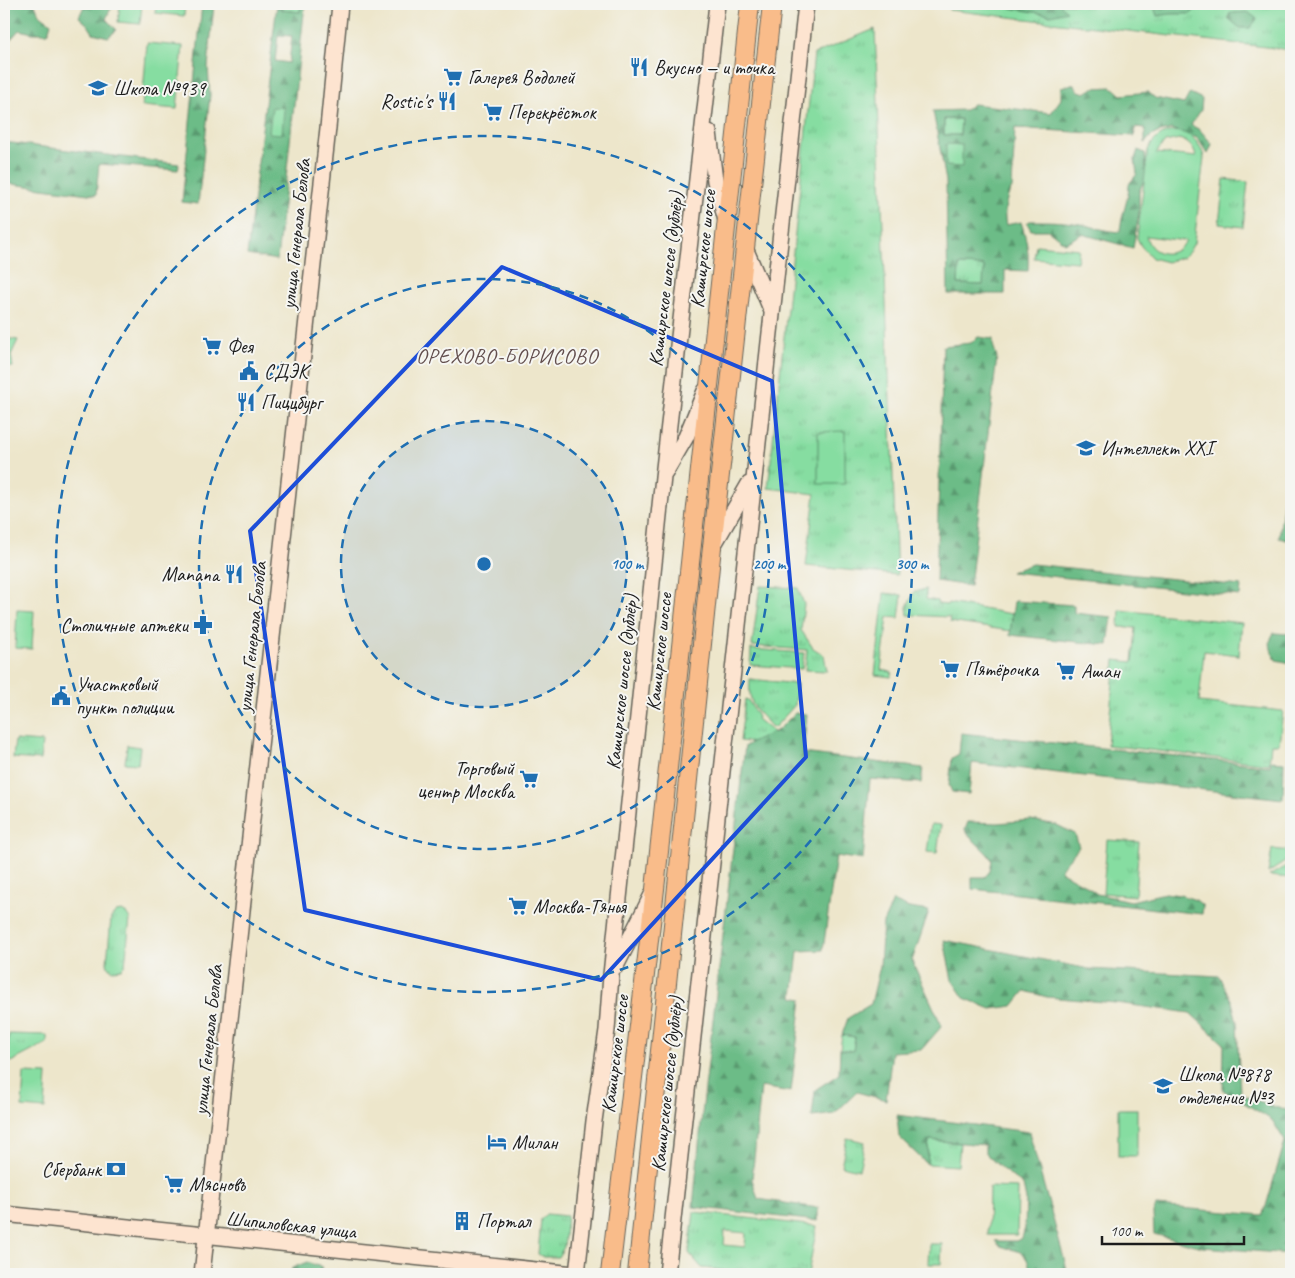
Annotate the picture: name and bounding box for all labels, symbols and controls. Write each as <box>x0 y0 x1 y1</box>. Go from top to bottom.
place label: Вкусно — и точка <box>654 55 776 80</box>
restaurant icon: Вкусно — и точка <box>628 56 650 78</box>
place label: Галерея Водолей <box>468 65 576 90</box>
supermarket icon: Галерея Водолей <box>442 66 464 88</box>
place label: Школа №939 <box>113 76 207 101</box>
school or university icon: Школа №939 <box>87 77 109 99</box>
place label: Rostic's <box>381 89 434 114</box>
restaurant icon: Rostic's <box>436 90 458 112</box>
place label: Перекрёсток <box>508 100 597 125</box>
supermarket icon: Перекрёсток <box>482 101 504 123</box>
street label: улица Генерала Белова <box>276 156 316 311</box>
street label: Каширское шоссе <box>684 187 722 309</box>
street label: Каширское шоссе (дублёр) <box>643 189 689 368</box>
place label: Фея <box>227 334 255 359</box>
supermarket icon: Фея <box>201 335 223 357</box>
district label: ОРЕХОВО-БОРИСОВО <box>416 343 600 369</box>
place label: СДЭК <box>264 359 312 384</box>
public building icon: СДЭК <box>238 360 260 382</box>
place label: Пиццбург <box>261 390 325 415</box>
restaurant icon: Пиццбург <box>235 391 257 413</box>
place label: Интеллект XXI <box>1101 436 1218 461</box>
school or university icon: Интеллект XXI <box>1075 437 1097 459</box>
centre of rings <box>475 555 493 573</box>
text: 100 m <box>611 555 645 574</box>
text: 200 m <box>753 555 787 574</box>
text: 300 m <box>896 555 930 574</box>
street label: улица Генерала Белова <box>232 559 272 714</box>
place label: Manana <box>162 562 221 587</box>
restaurant icon: Manana <box>223 563 245 585</box>
street label: Каширское шоссе <box>640 590 678 712</box>
street label: Каширское шоссе (дублёр) <box>600 592 644 771</box>
place label: Столичные аптеки <box>60 613 190 638</box>
pharmacy icon: Столичные аптеки <box>192 614 214 636</box>
place label: Пятёрочка <box>965 657 1040 682</box>
supermarket icon: Пятёрочка <box>939 658 961 680</box>
place label: Ашан <box>1081 659 1122 684</box>
supermarket icon: Ашан <box>1055 660 1077 682</box>
place label: Участковый пункт полиции <box>76 672 175 720</box>
public building icon: Участковый пункт полиции <box>50 685 72 707</box>
place label: Торговый центр Москва <box>418 756 516 804</box>
supermarket icon: Торговый центр Москва <box>518 768 540 790</box>
place label: Москва-Тянья <box>533 894 628 919</box>
supermarket icon: Москва-Тянья <box>507 895 529 917</box>
street label: улица Генерала Белова <box>188 962 228 1117</box>
street label: Каширское шоссе <box>595 992 635 1114</box>
street label: Каширское шоссе (дублёр) <box>645 994 689 1173</box>
place label: Школа №878 отделение №3 <box>1178 1062 1276 1110</box>
school or university icon: Школа №878 отделение №3 <box>1152 1075 1174 1097</box>
place label: Милан <box>512 1130 559 1155</box>
hotel icon: Милан <box>486 1131 508 1153</box>
place label: Сбербанк <box>42 1157 103 1182</box>
bank icon: Сбербанк <box>105 1158 127 1180</box>
place label: Мясновъ <box>189 1172 246 1197</box>
supermarket icon: Мясновъ <box>163 1173 185 1195</box>
street label: Шипиловская улица <box>225 1206 359 1244</box>
place label: Портал <box>477 1209 532 1234</box>
building icon: Портал <box>451 1210 473 1232</box>
scale bar <box>1102 1213 1245 1245</box>
text: 100 m <box>1110 1222 1144 1241</box>

